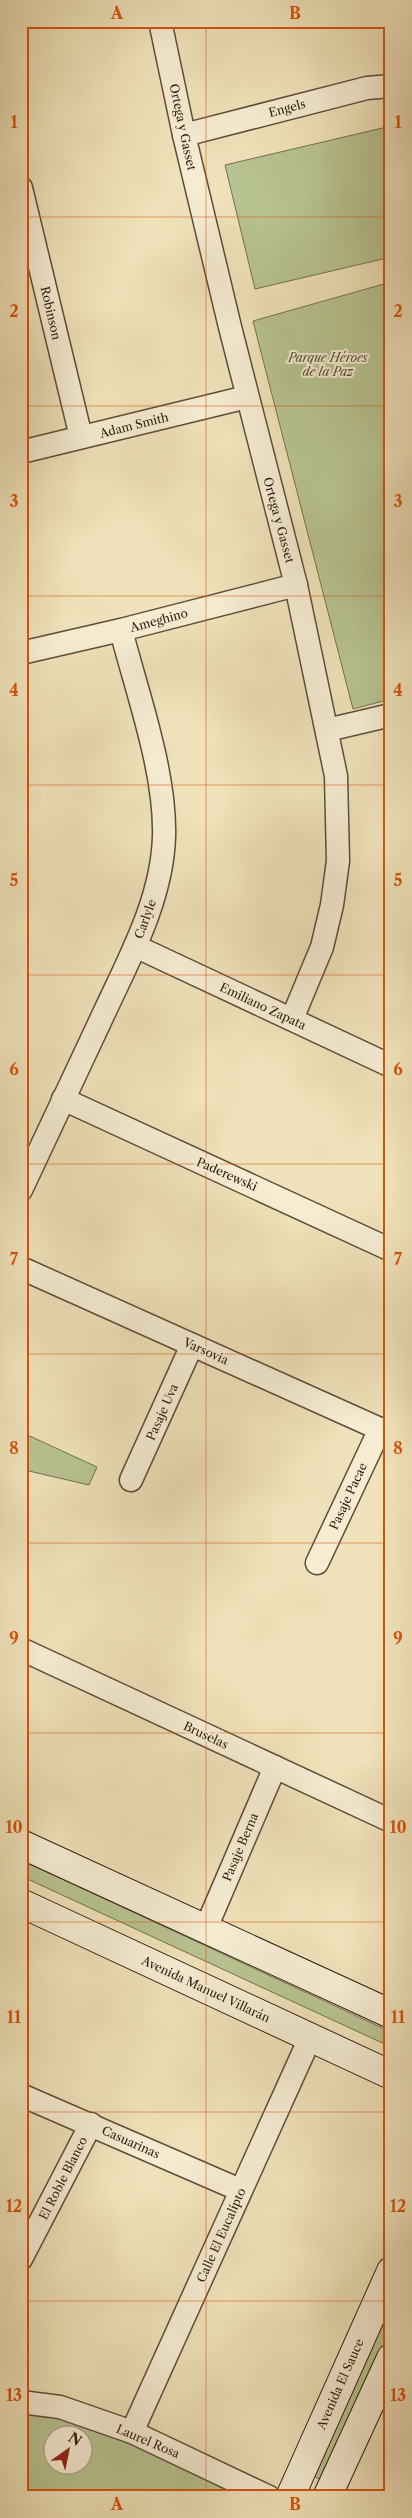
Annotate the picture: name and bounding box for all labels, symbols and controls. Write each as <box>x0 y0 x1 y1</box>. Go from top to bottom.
text: A <box>110 3 124 23</box>
text: B <box>289 3 301 23</box>
street label: Ortega y Gasset <box>166 82 200 172</box>
street label: Engels <box>267 96 307 120</box>
text: 1 <box>10 112 18 132</box>
text: 1 <box>394 112 402 132</box>
street label: Robinson <box>38 285 65 342</box>
text: 2 <box>9 301 19 321</box>
text: 2 <box>393 301 403 321</box>
park label: Parque Héroes de la Paz <box>287 350 368 379</box>
street label: Adam Smith <box>97 409 170 441</box>
street label: Ortega y Gasset <box>260 475 298 565</box>
text: 3 <box>9 491 19 511</box>
text: 3 <box>393 491 403 511</box>
street label: Ameghino <box>128 605 190 635</box>
text: 4 <box>9 680 19 700</box>
text: 4 <box>393 680 403 700</box>
text: 5 <box>10 870 19 890</box>
text: 5 <box>394 870 403 890</box>
street label: Carlyle <box>131 897 159 941</box>
street label: Emiliano Zapata <box>217 979 309 1033</box>
text: 6 <box>9 1059 19 1079</box>
text: 6 <box>393 1059 403 1079</box>
street label: Paderewski <box>194 1154 260 1194</box>
text: 7 <box>10 1249 19 1269</box>
text: 7 <box>394 1249 403 1269</box>
street label: Varsovia <box>180 1334 231 1368</box>
street label: Pasaje Uva <box>143 1381 181 1443</box>
text: 8 <box>9 1438 19 1458</box>
text: 8 <box>393 1438 403 1458</box>
street label: Pasaje Pacae <box>326 1460 370 1532</box>
text: 9 <box>9 1628 19 1648</box>
text: 9 <box>393 1628 403 1648</box>
street label: Bruselas <box>181 1718 231 1752</box>
street label: Pasaje Berna <box>219 1810 261 1884</box>
text: 10 <box>5 1817 23 1837</box>
text: 10 <box>389 1817 407 1837</box>
street label: Avenida Manuel Villarán <box>139 1952 273 2026</box>
text: 11 <box>7 2007 22 2027</box>
text: 11 <box>391 2007 406 2027</box>
street label: Casuarinas <box>99 2122 163 2162</box>
street label: El Roble Blanco <box>36 2134 90 2222</box>
street label: Calle El Eucalipto <box>193 2185 249 2285</box>
text: 12 <box>6 2196 22 2216</box>
text: 12 <box>390 2196 406 2216</box>
street label: Avenida El Sauce <box>313 2336 367 2433</box>
text: 13 <box>6 2385 22 2405</box>
text: 13 <box>390 2385 406 2405</box>
street label: Laurel Rosa <box>114 2421 183 2461</box>
north arrow <box>42 2426 92 2476</box>
text: N <box>65 2428 85 2450</box>
text: A <box>110 2494 124 2514</box>
text: B <box>289 2494 301 2514</box>

